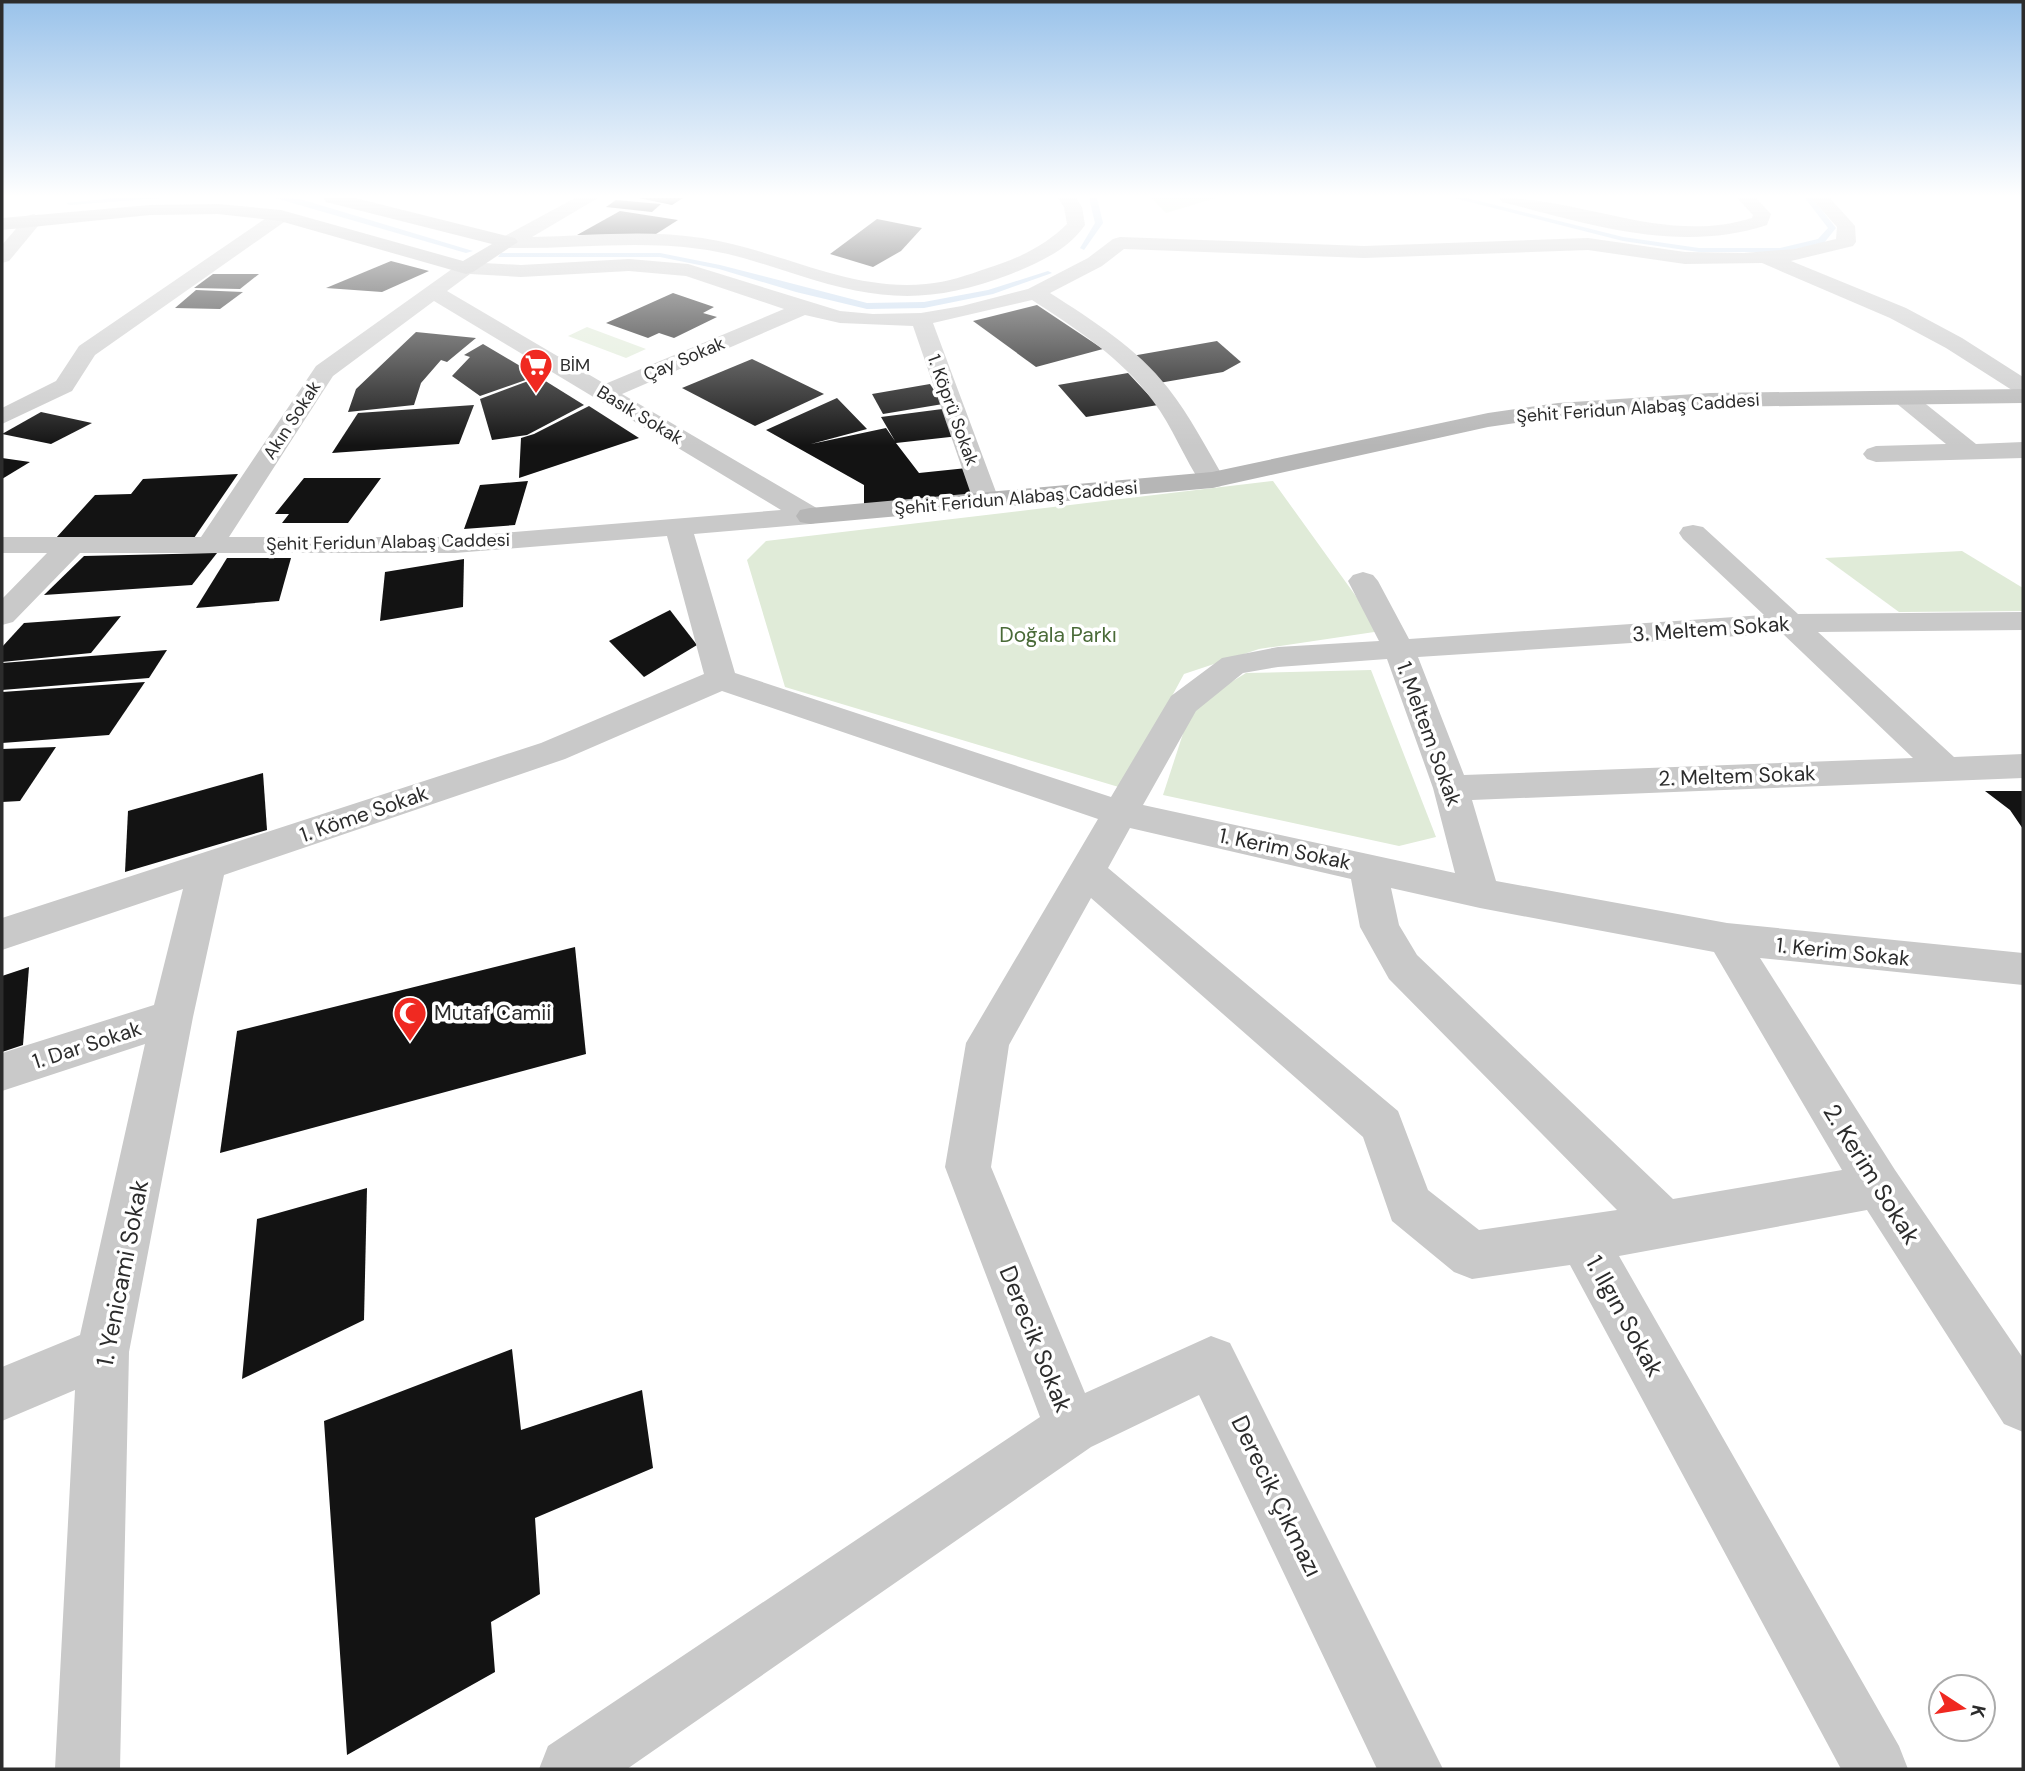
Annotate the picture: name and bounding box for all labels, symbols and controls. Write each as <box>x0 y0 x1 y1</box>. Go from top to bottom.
street label: Çay Sokak <box>640 331 728 387</box>
supermarket icon: BİM <box>517 346 555 395</box>
street label: 1. Köprü Sokak <box>922 351 984 469</box>
place label: BİM <box>560 353 590 377</box>
street label: Akın Sokak <box>258 376 326 464</box>
street label: Basık Sokak <box>592 380 688 450</box>
street label: Şehit Feridun Alabaş Caddesi <box>1516 388 1760 428</box>
street label: Şehit Feridun Alabaş Caddesi <box>893 475 1139 521</box>
street label: Şehit Feridun Alabaş Caddesi <box>266 528 510 556</box>
street label: 3. Meltem Sokak <box>1631 610 1791 648</box>
park label: Doğala Parkı <box>999 621 1117 649</box>
street label: 1. Meltem Sokak <box>1390 658 1468 811</box>
street label: 2. Meltem Sokak <box>1658 759 1817 793</box>
street label: 1. Köme Sokak <box>296 779 432 849</box>
street label: 1. Kerim Sokak <box>1217 821 1354 877</box>
street label: 1. Kerim Sokak <box>1775 931 1912 973</box>
mosque icon: Mutaf Camii <box>391 994 429 1043</box>
place label: Mutaf Camii <box>434 999 551 1027</box>
street label: 1. Dar Sokak <box>29 1014 145 1076</box>
street label: 2. Kerim Sokak <box>1817 1098 1927 1250</box>
street label: 1. Yenicami Sokak <box>89 1177 155 1369</box>
street label: 1. Ilgın Sokak <box>1579 1250 1671 1382</box>
street label: Derecik Sokak <box>993 1261 1079 1417</box>
street label: Derecik Çıkmazı <box>1225 1410 1329 1582</box>
north arrow <box>1927 1673 1997 1743</box>
text: K <box>1965 1703 1992 1720</box>

